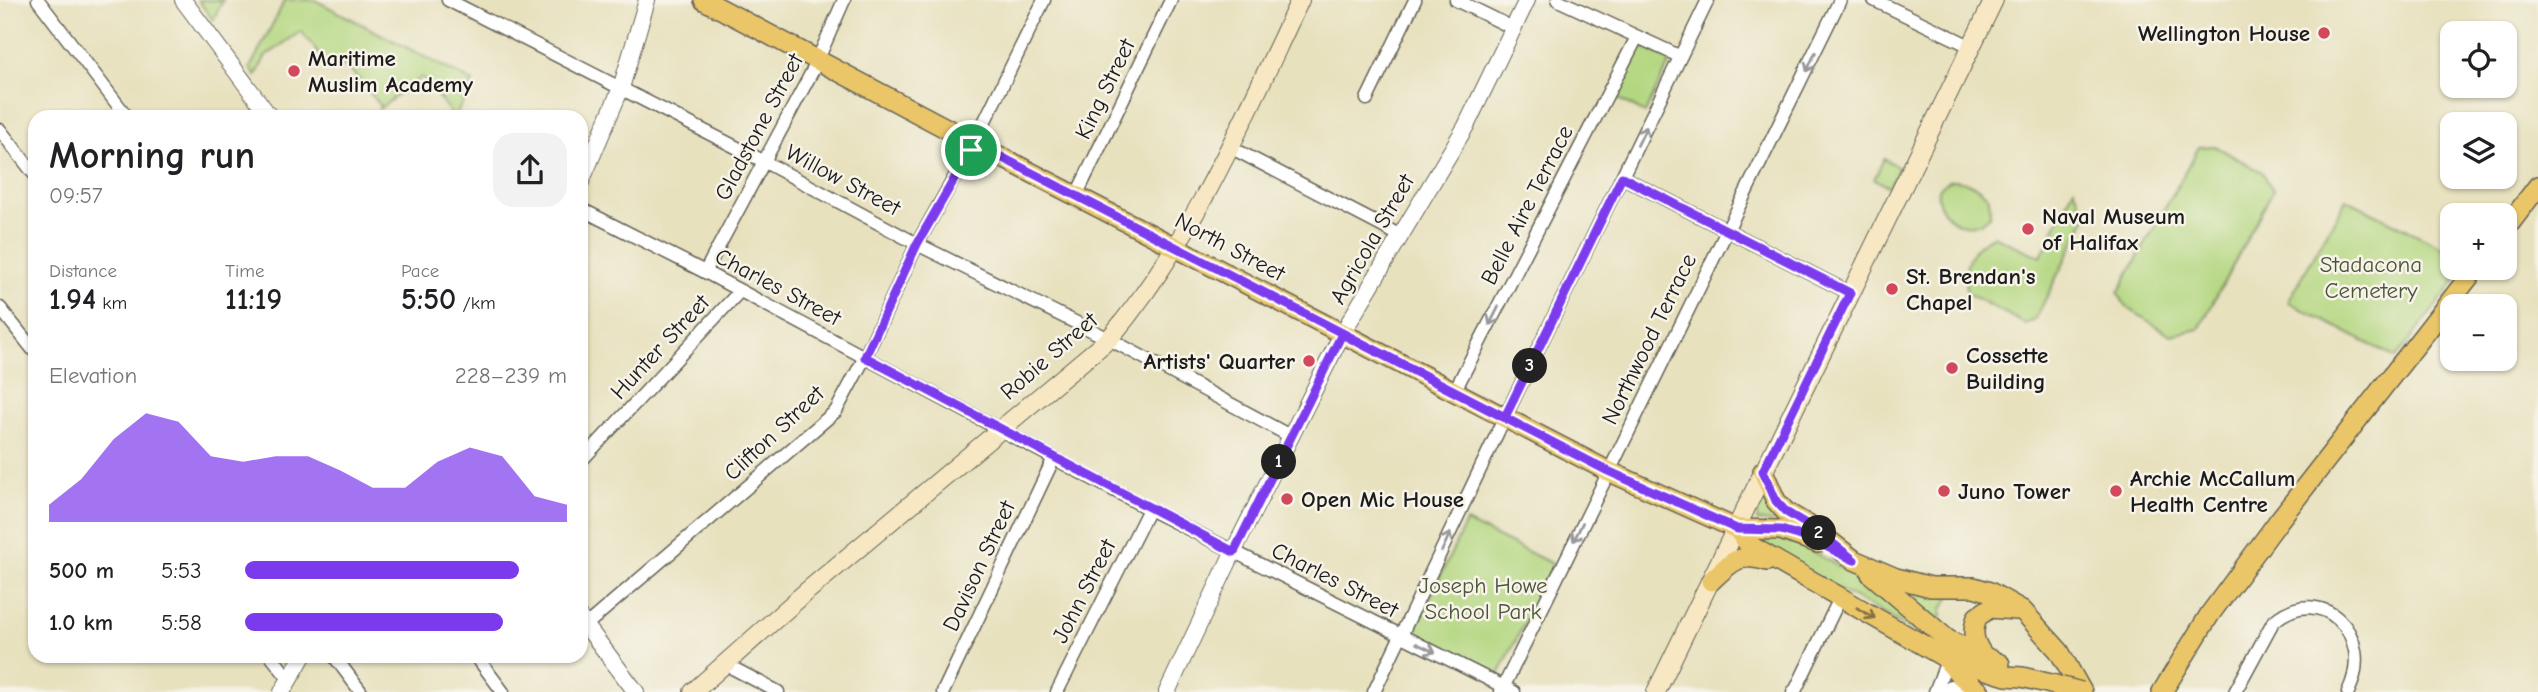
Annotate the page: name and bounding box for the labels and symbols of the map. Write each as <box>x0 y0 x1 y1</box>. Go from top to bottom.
place label: Wellington House <box>2138 20 2310 47</box>
marker: Wellington House <box>2316 25 2332 41</box>
street label: King Street <box>1069 33 1141 144</box>
place label: Maritime Muslim Academy <box>308 45 474 98</box>
street label: Gladstone Street <box>709 48 810 205</box>
one-way arrow <box>1803 51 1817 72</box>
marker: Maritime Muslim Academy <box>286 63 302 79</box>
pin <box>941 120 1001 180</box>
street label: Belle Aire Terrace <box>1475 121 1579 289</box>
one-way arrow <box>1635 126 1649 147</box>
street label: Willow Street <box>781 138 906 222</box>
street label: Agricola Street <box>1324 168 1421 309</box>
place label: Naval Museum of Halifax <box>2042 203 2185 256</box>
street label: North Street <box>1170 207 1291 288</box>
marker: Naval Museum of Halifax <box>2020 221 2036 237</box>
street label: Charles Street <box>710 242 847 332</box>
street label: Northwood Terrace <box>1596 249 1702 429</box>
park label: Stadacona Cemetery <box>2320 251 2422 304</box>
place label: St. Brendan's Chapel <box>1906 263 2036 316</box>
marker: St. Brendan's Chapel <box>1884 281 1900 297</box>
street label: Hunter Street <box>605 288 716 405</box>
one-way arrow <box>1486 305 1500 326</box>
street label: Robie Street <box>995 306 1104 406</box>
place label: Cossette Building <box>1966 342 2048 395</box>
place label: Artists' Quarter <box>1143 348 1296 375</box>
pin: 3 <box>1512 348 1548 384</box>
marker: Artists' Quarter <box>1301 353 1317 369</box>
marker: Cossette Building <box>1944 360 1960 376</box>
street label: Clifton Street <box>718 379 831 486</box>
pin: 1 <box>1262 444 1296 480</box>
place label: Archie McCallum Health Centre <box>2130 465 2295 518</box>
place label: Juno Tower <box>1958 478 2071 505</box>
marker: Juno Tower <box>1936 483 1952 499</box>
marker: Archie McCallum Health Centre <box>2108 483 2124 499</box>
place label: Open Mic House <box>1301 486 1464 513</box>
marker: Open Mic House <box>1279 491 1295 507</box>
street label: Davison Street <box>937 495 1022 636</box>
pin: 2 <box>1801 516 1836 550</box>
one-way arrow <box>1571 521 1584 542</box>
one-way arrow <box>1440 532 1454 553</box>
street label: John Street <box>1046 533 1122 647</box>
street label: Charles Street <box>1267 536 1404 624</box>
park label: Joseph Howe School Park <box>1418 572 1548 625</box>
one-way arrow <box>1855 606 1875 620</box>
one-way arrow <box>1415 642 1436 656</box>

